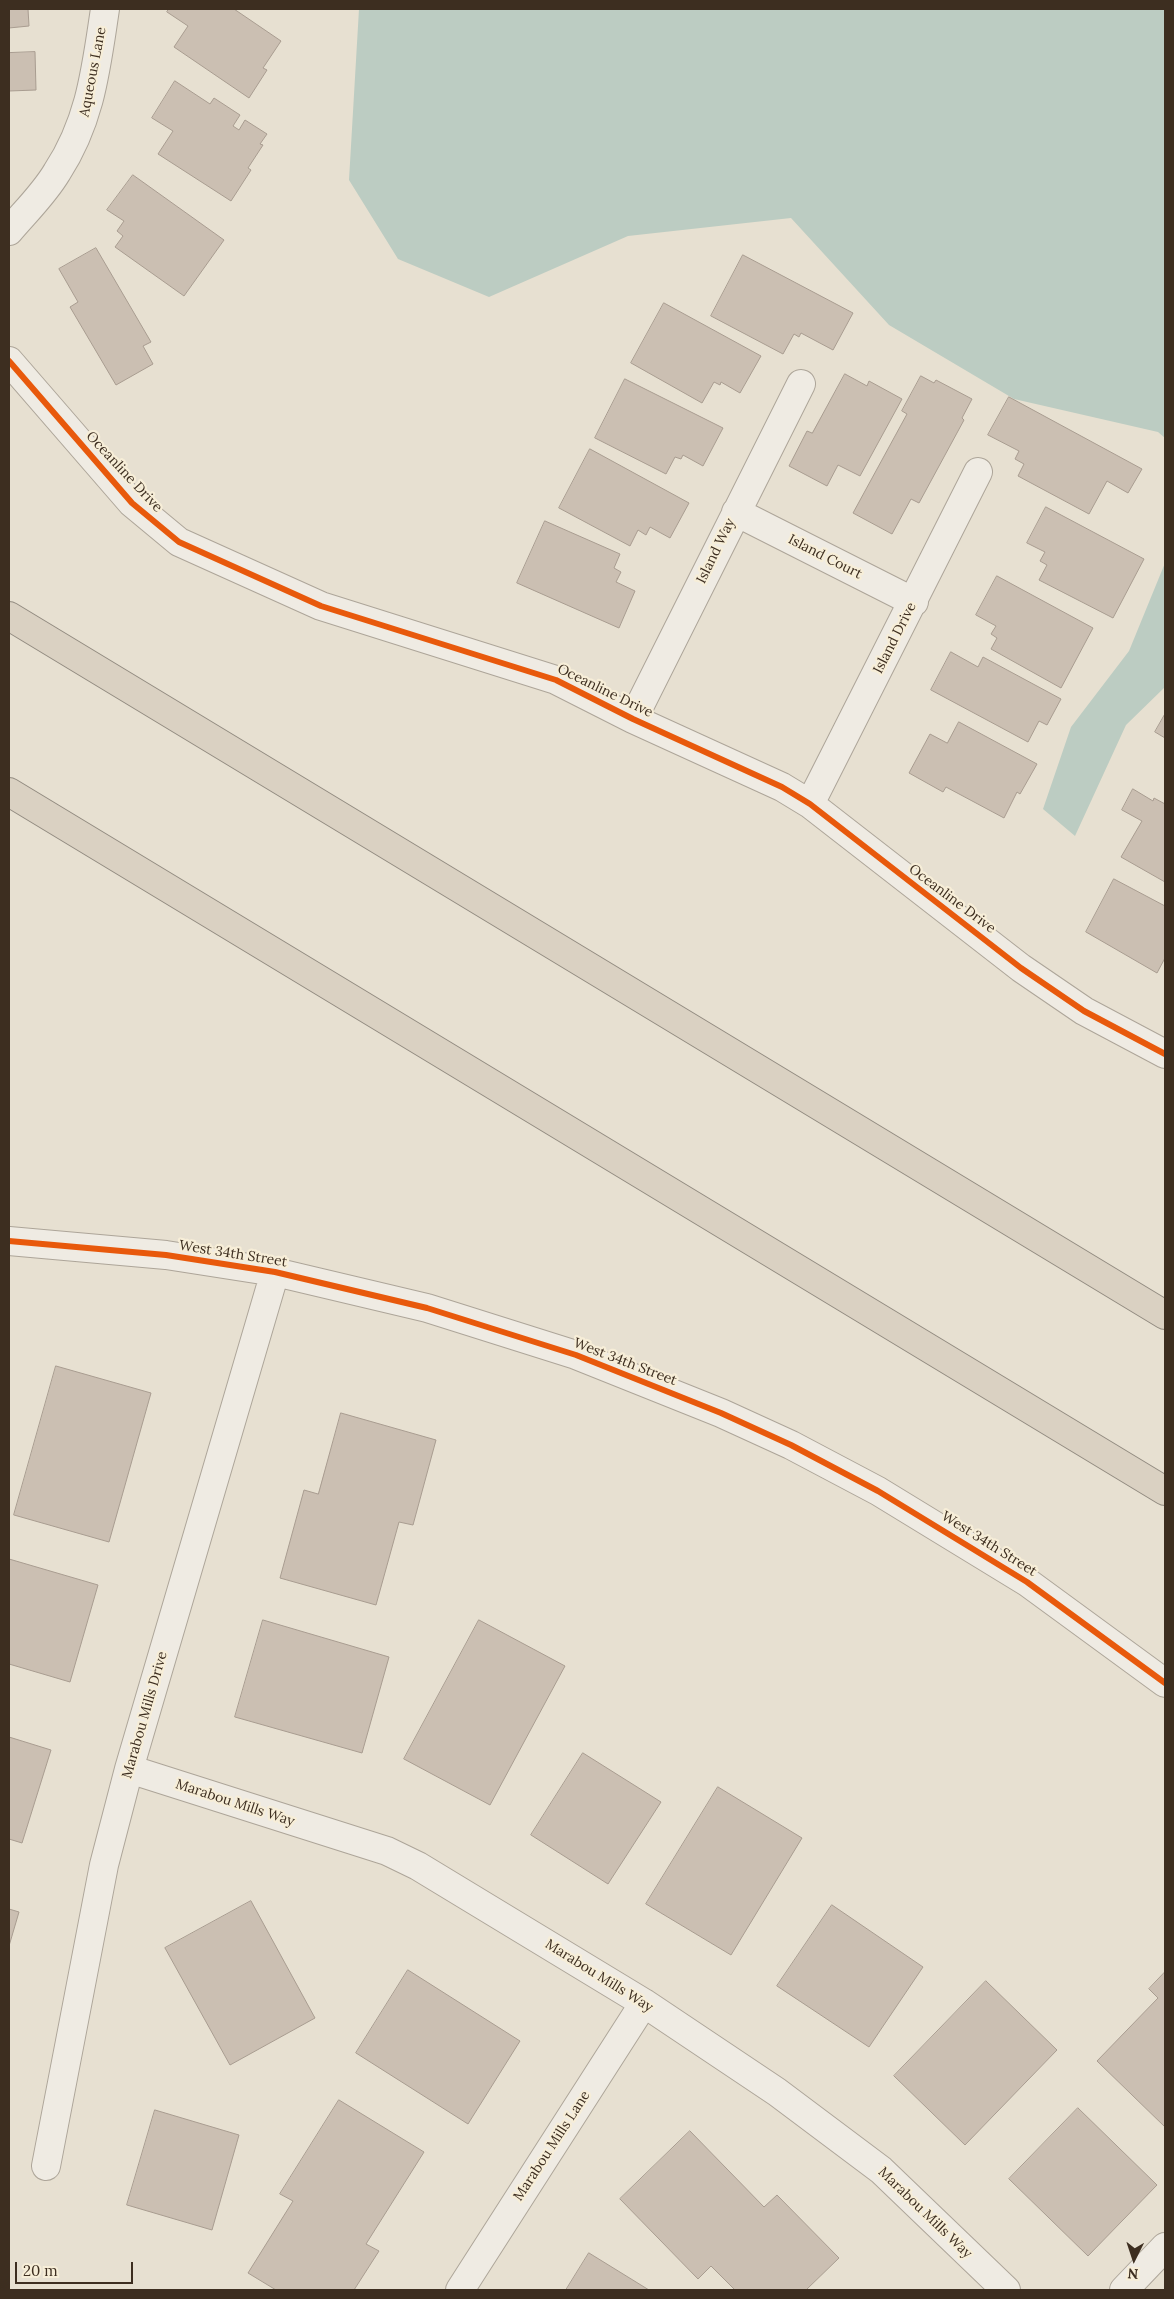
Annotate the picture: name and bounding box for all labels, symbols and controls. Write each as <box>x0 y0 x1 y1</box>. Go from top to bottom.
street label: Aqueous Lane <box>76 26 110 118</box>
street label: Oceanline Drive <box>82 428 166 516</box>
street label: Island Way <box>693 516 739 586</box>
street label: Island Court <box>785 531 865 583</box>
street label: Island Drive <box>870 600 920 676</box>
street label: Oceanline Drive <box>554 661 656 721</box>
street label: Oceanline Drive <box>905 861 999 937</box>
street label: West 34th Street <box>178 1237 288 1271</box>
street label: West 34th Street <box>571 1335 679 1389</box>
street label: West 34th Street <box>938 1508 1040 1580</box>
street label: Marabou Mills Drive <box>119 1650 171 1780</box>
street label: Marabou Mills Way <box>173 1776 297 1830</box>
street label: Marabou Mills Way <box>542 1936 656 2016</box>
street label: Marabou Mills Lane <box>510 2088 594 2204</box>
street label: Marabou Mills Way <box>875 2164 975 2262</box>
north arrow <box>1109 2234 1159 2284</box>
scale bar <box>18 2252 135 2284</box>
text: 20 m <box>23 2261 58 2280</box>
text: N <box>1127 2265 1139 2283</box>

